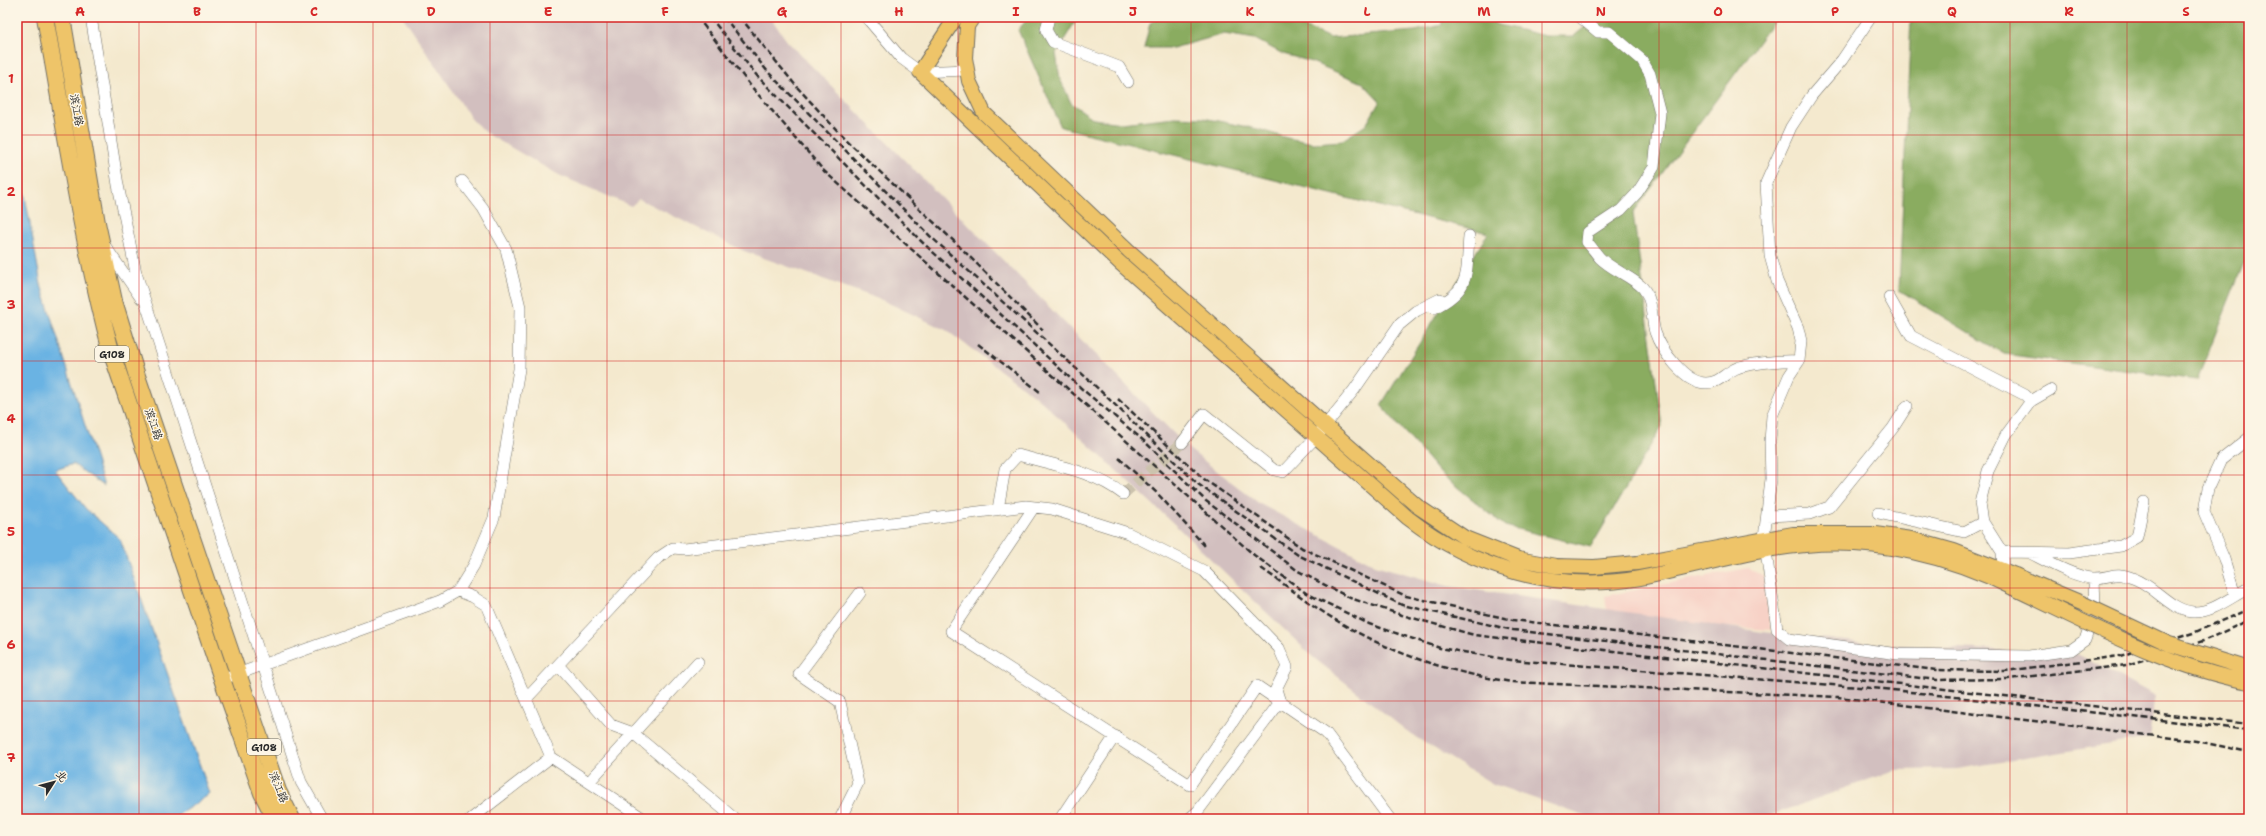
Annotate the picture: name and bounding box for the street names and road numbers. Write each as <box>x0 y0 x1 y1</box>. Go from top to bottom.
street label: 滨江路 <box>66 93 87 128</box>
road number: G108 <box>95 346 129 362</box>
street label: 滨江路 <box>141 406 166 442</box>
road number: G108 <box>247 739 281 755</box>
street label: 滨江路 <box>265 769 292 805</box>

